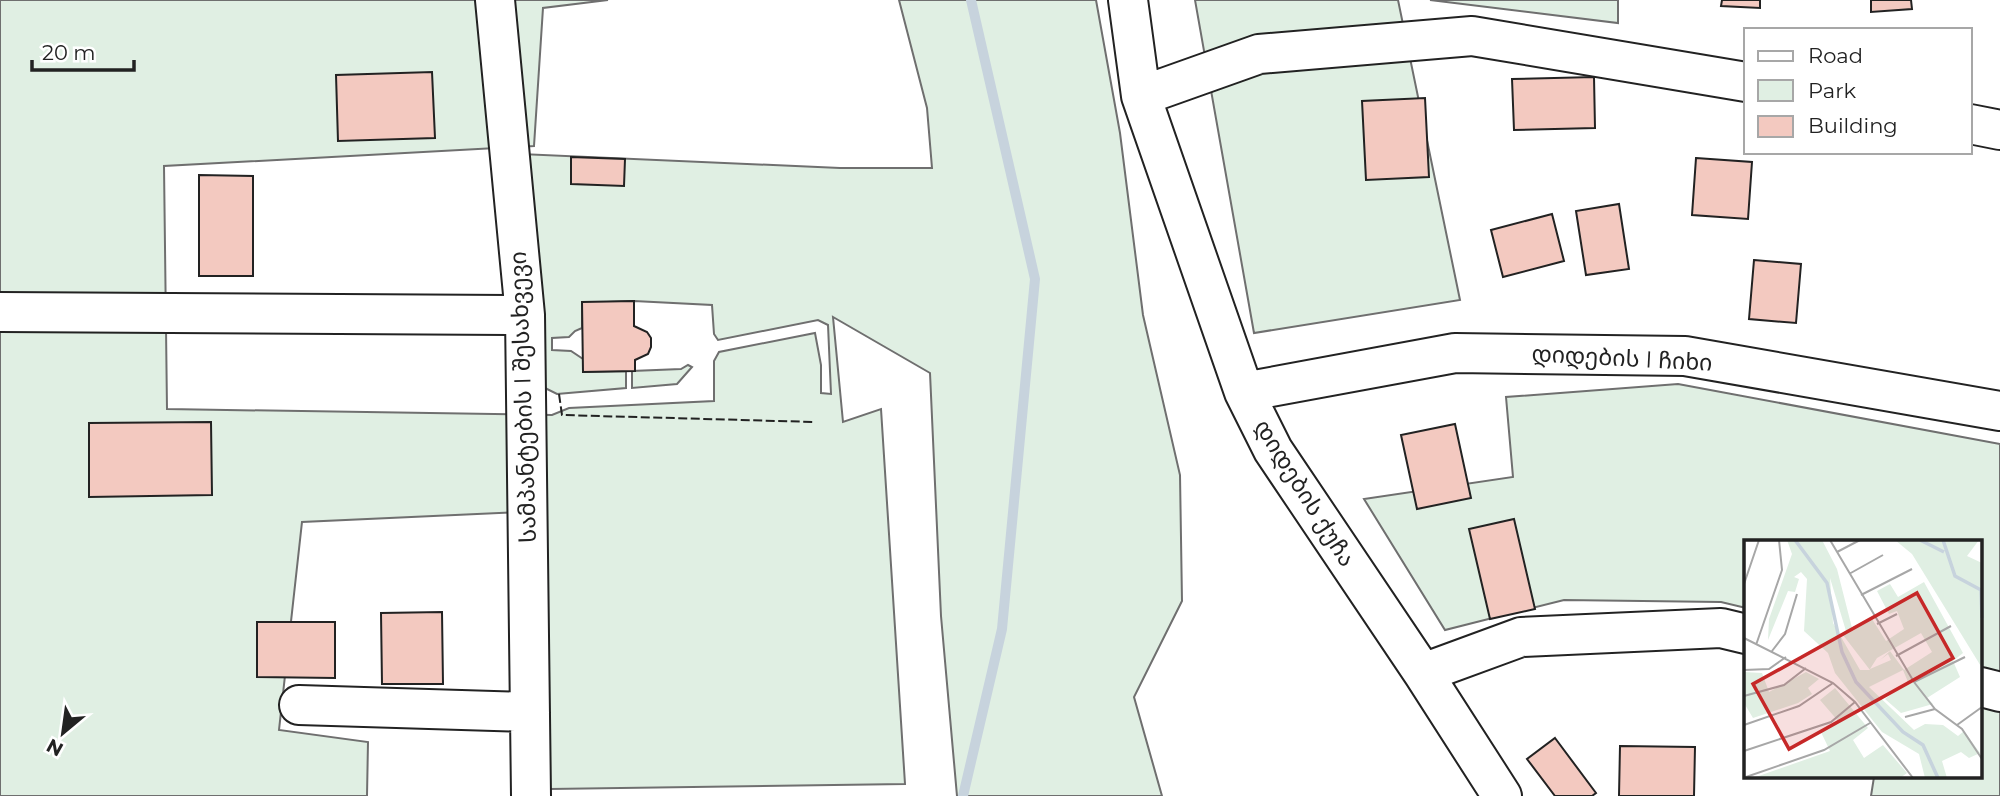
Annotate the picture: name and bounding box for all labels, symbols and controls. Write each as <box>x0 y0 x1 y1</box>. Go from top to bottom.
scale bar <box>32 28 133 72</box>
legend <box>1744 28 1972 154</box>
text: 20 m <box>42 40 96 65</box>
text: Road <box>1808 43 1863 68</box>
text: Park <box>1808 78 1856 103</box>
text: Building <box>1808 113 1898 138</box>
street label: სამპანტების I შესახვევი <box>504 251 542 543</box>
street label: დიდების I ჩიხი <box>1531 339 1713 377</box>
street label: დიდების ქუჩა <box>1249 414 1361 572</box>
inset map <box>1744 540 1982 778</box>
north arrow <box>28 698 98 768</box>
text: N <box>43 734 67 761</box>

